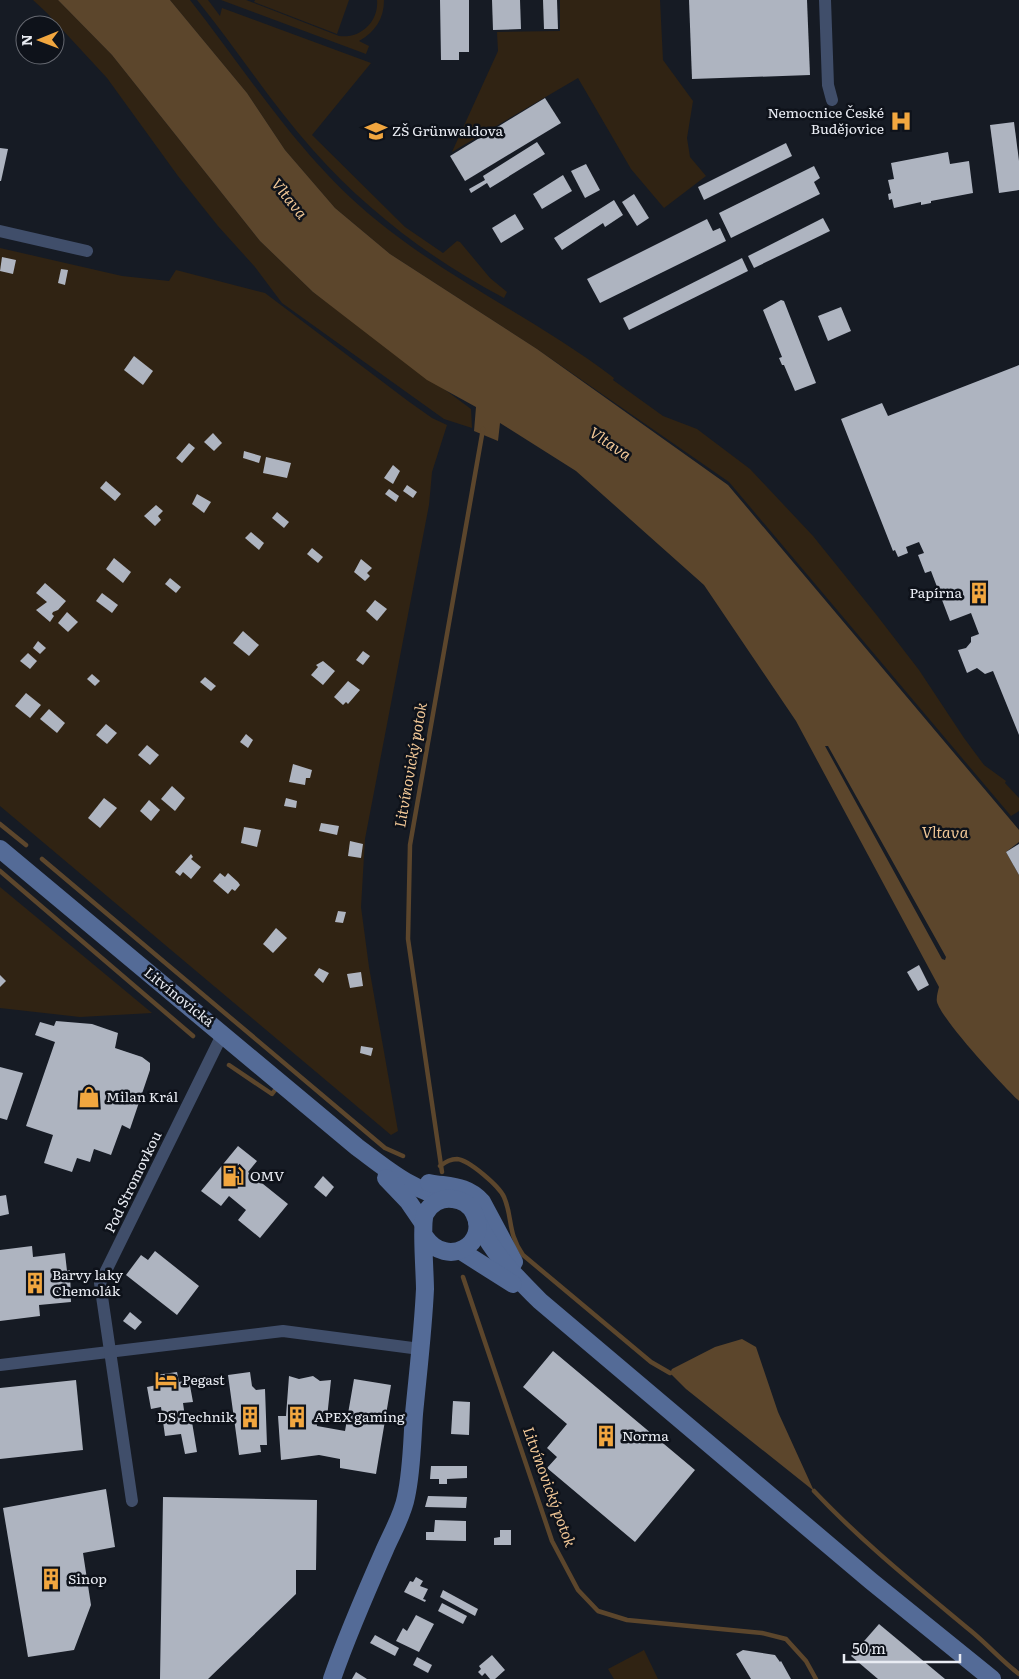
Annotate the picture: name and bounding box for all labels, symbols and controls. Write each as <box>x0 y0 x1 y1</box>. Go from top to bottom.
north arrow <box>15 15 65 65</box>
text: N <box>16 34 36 46</box>
place label: Nemocnice České Budějovice <box>767 102 884 138</box>
hospital icon: Nemocnice České Budějovice <box>888 108 914 134</box>
school or university icon: ZŠ Grünwaldova <box>363 118 389 144</box>
place label: ZŠ Grünwaldova <box>392 120 503 140</box>
water label: Vltava <box>267 173 314 224</box>
water label: Vltava <box>585 420 637 466</box>
building icon: Papírna <box>966 580 992 606</box>
place label: Papírna <box>909 582 962 602</box>
water label: Litvínovický potok <box>387 700 432 829</box>
water label: Vltava <box>922 820 969 843</box>
street label: Litvínovická <box>140 962 219 1031</box>
shop icon: Milan Král <box>76 1084 102 1110</box>
place label: Milan Král <box>106 1086 178 1106</box>
street label: Pod Stromovkou <box>99 1127 165 1236</box>
fuel station icon: OMV <box>220 1163 246 1189</box>
place label: OMV <box>250 1165 285 1185</box>
place label: Barvy laky Chemolák <box>52 1264 124 1300</box>
building icon: Barvy laky Chemolák <box>22 1270 48 1296</box>
hotel icon: Pegast <box>153 1367 179 1393</box>
place label: Pegast <box>182 1369 225 1389</box>
building icon: DS Technik <box>237 1404 263 1430</box>
building icon: APEX gaming <box>284 1404 310 1430</box>
place label: DS Technik <box>157 1406 234 1426</box>
place label: APEX gaming <box>314 1406 405 1426</box>
water label: Litvínovický potok <box>518 1423 583 1551</box>
building icon: Norma <box>593 1423 619 1449</box>
place label: Norma <box>622 1425 669 1445</box>
building icon: Sinop <box>38 1566 64 1592</box>
place label: Sinop <box>68 1568 107 1588</box>
scale bar <box>844 1632 960 1664</box>
text: 50 m <box>852 1636 886 1659</box>

